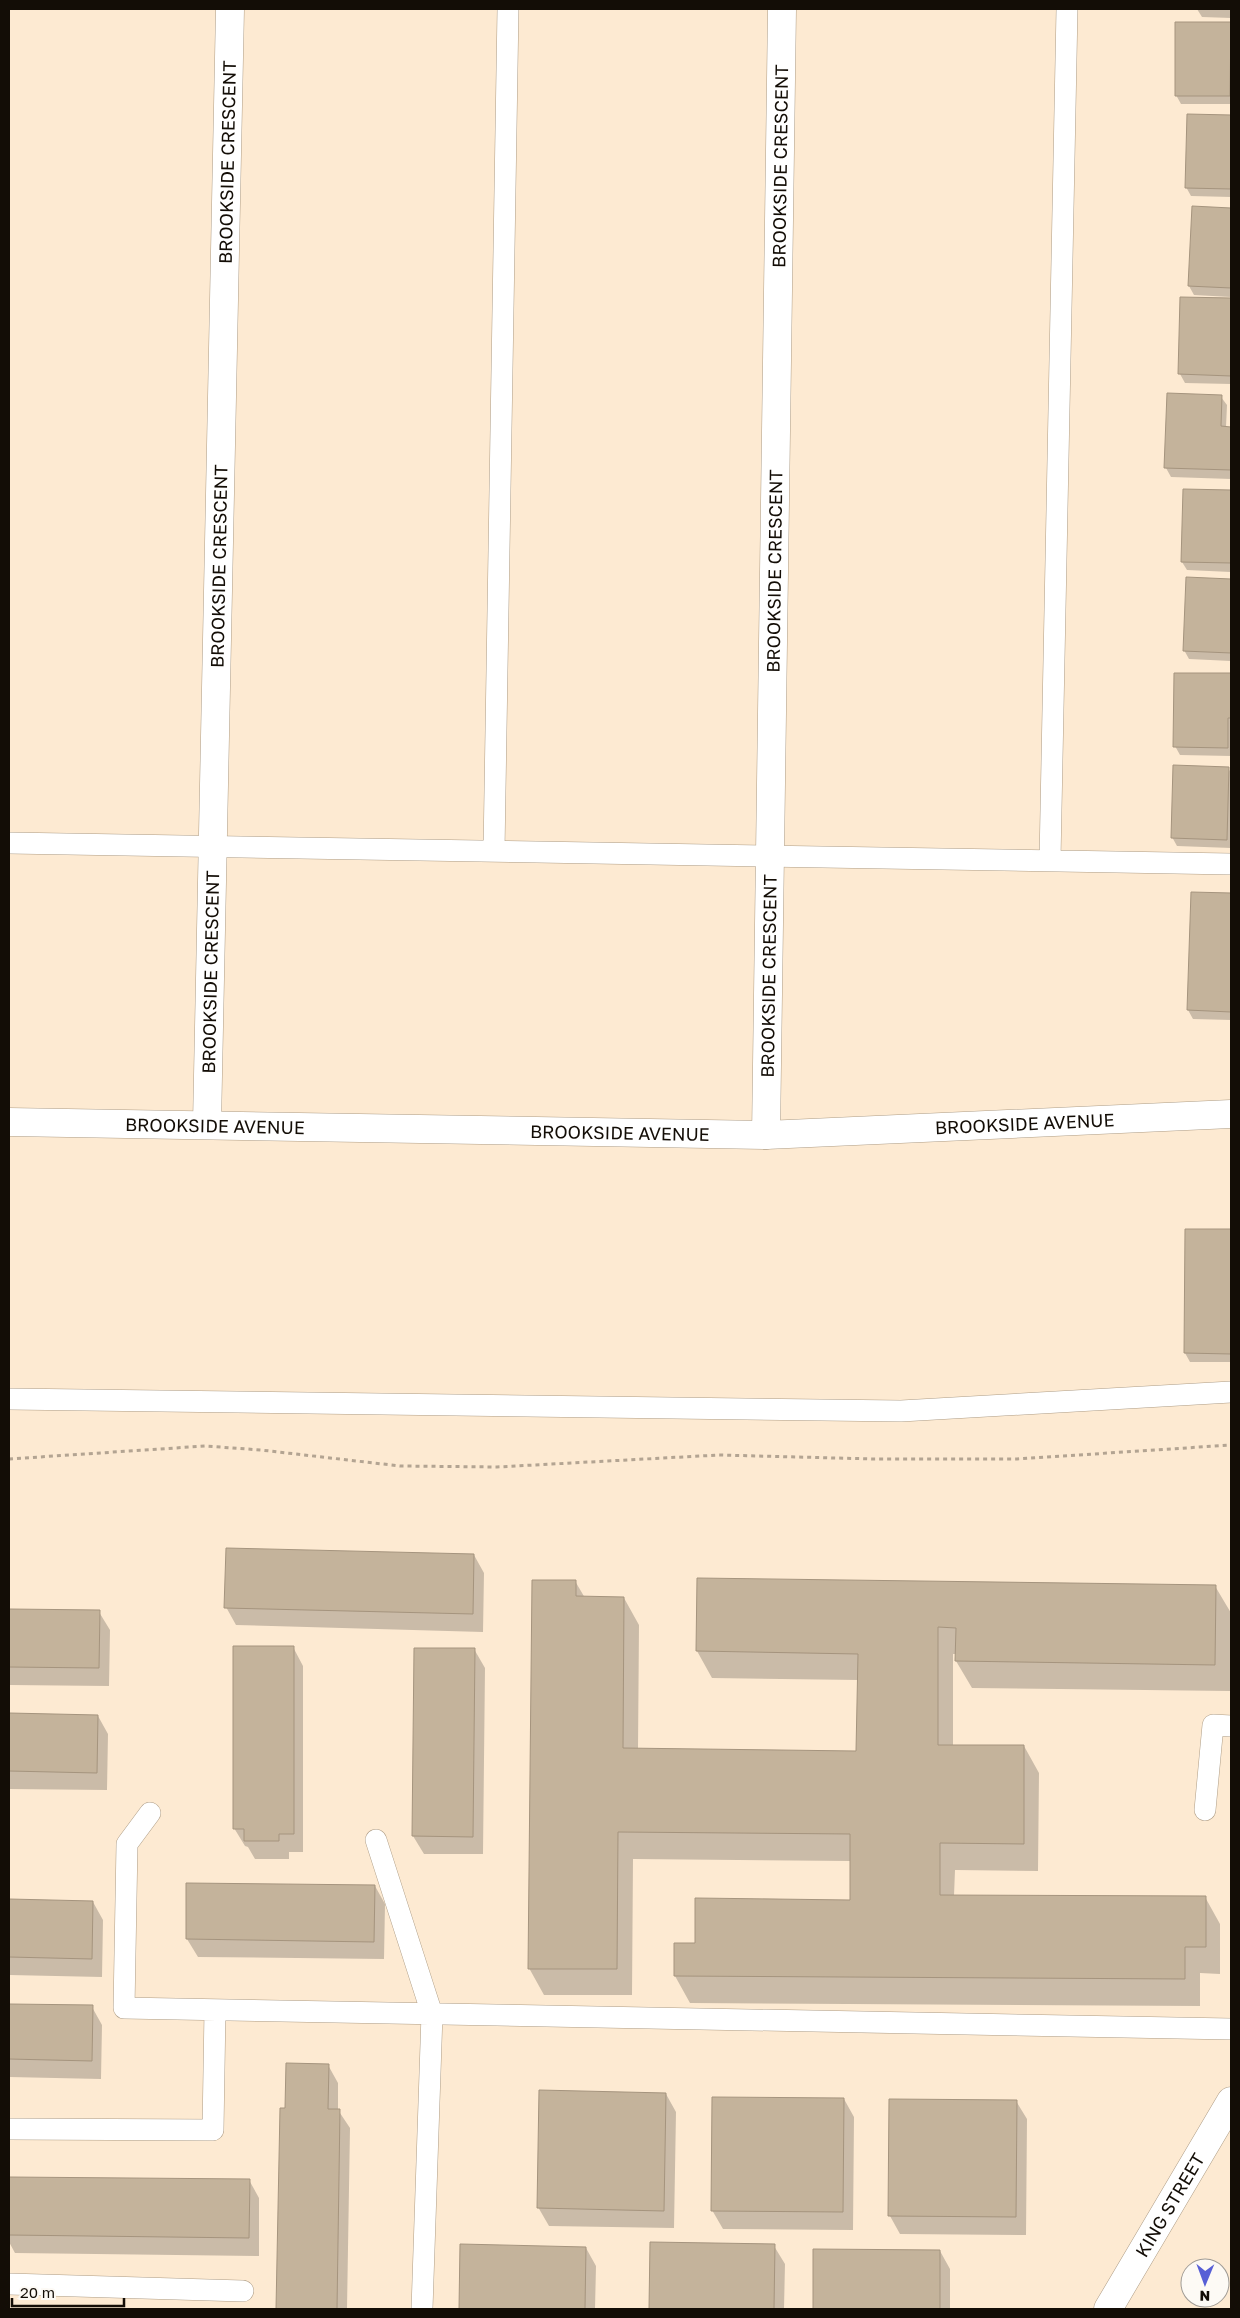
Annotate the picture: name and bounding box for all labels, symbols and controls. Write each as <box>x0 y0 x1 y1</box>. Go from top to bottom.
street label: BROOKSIDE CRESCENT <box>214 60 240 264</box>
street label: BROOKSIDE CRESCENT <box>767 64 792 268</box>
street label: BROOKSIDE CRESCENT <box>205 464 232 668</box>
street label: BROOKSIDE CRESCENT <box>762 469 786 673</box>
street label: BROOKSIDE CRESCENT <box>197 870 223 1074</box>
street label: BROOKSIDE CRESCENT <box>756 874 781 1078</box>
street label: BROOKSIDE AVENUE <box>934 1108 1115 1138</box>
street label: BROOKSIDE AVENUE <box>125 1113 305 1138</box>
street label: BROOKSIDE AVENUE <box>530 1120 710 1145</box>
street label: KING STREET <box>1130 2149 1209 2261</box>
north arrow <box>1180 2258 1230 2308</box>
scale bar <box>12 2276 125 2308</box>
text: 20 m <box>20 2283 55 2301</box>
text: N <box>1199 2288 1210 2305</box>

